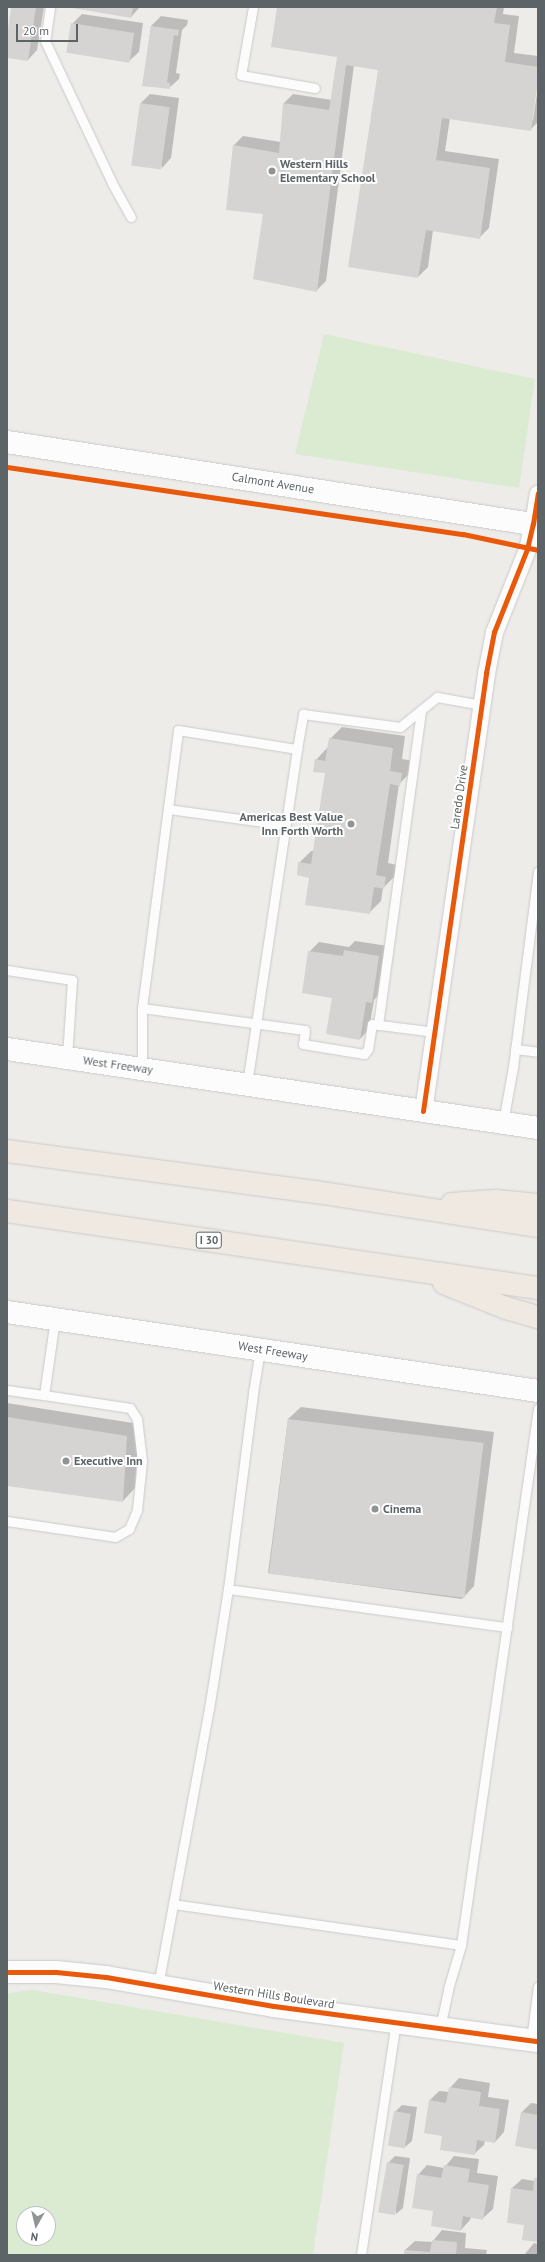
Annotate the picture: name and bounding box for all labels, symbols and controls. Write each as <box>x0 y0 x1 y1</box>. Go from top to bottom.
scale bar <box>18 16 80 42</box>
text: 20 m <box>23 23 49 38</box>
place label: Western Hills Elementary School <box>280 157 376 185</box>
marker: Western Hills Elementary School <box>267 166 277 176</box>
street label: Calmont Avenue <box>231 469 315 497</box>
street label: Laredo Drive <box>447 764 471 830</box>
place label: Americas Best Value Inn Forth Worth <box>239 810 343 838</box>
marker: Americas Best Value Inn Forth Worth <box>346 819 356 829</box>
street label: West Freeway <box>82 1053 154 1077</box>
road number: I 30 <box>195 1231 223 1249</box>
street label: West Freeway <box>237 1338 309 1364</box>
place label: Executive Inn <box>74 1454 143 1468</box>
marker: Executive Inn <box>61 1456 71 1466</box>
place label: Cinema <box>383 1502 421 1516</box>
marker: Cinema <box>370 1504 380 1514</box>
street label: Western Hills Boulevard <box>212 1978 336 2012</box>
north arrow <box>16 2206 56 2246</box>
text: N <box>30 2229 39 2244</box>

